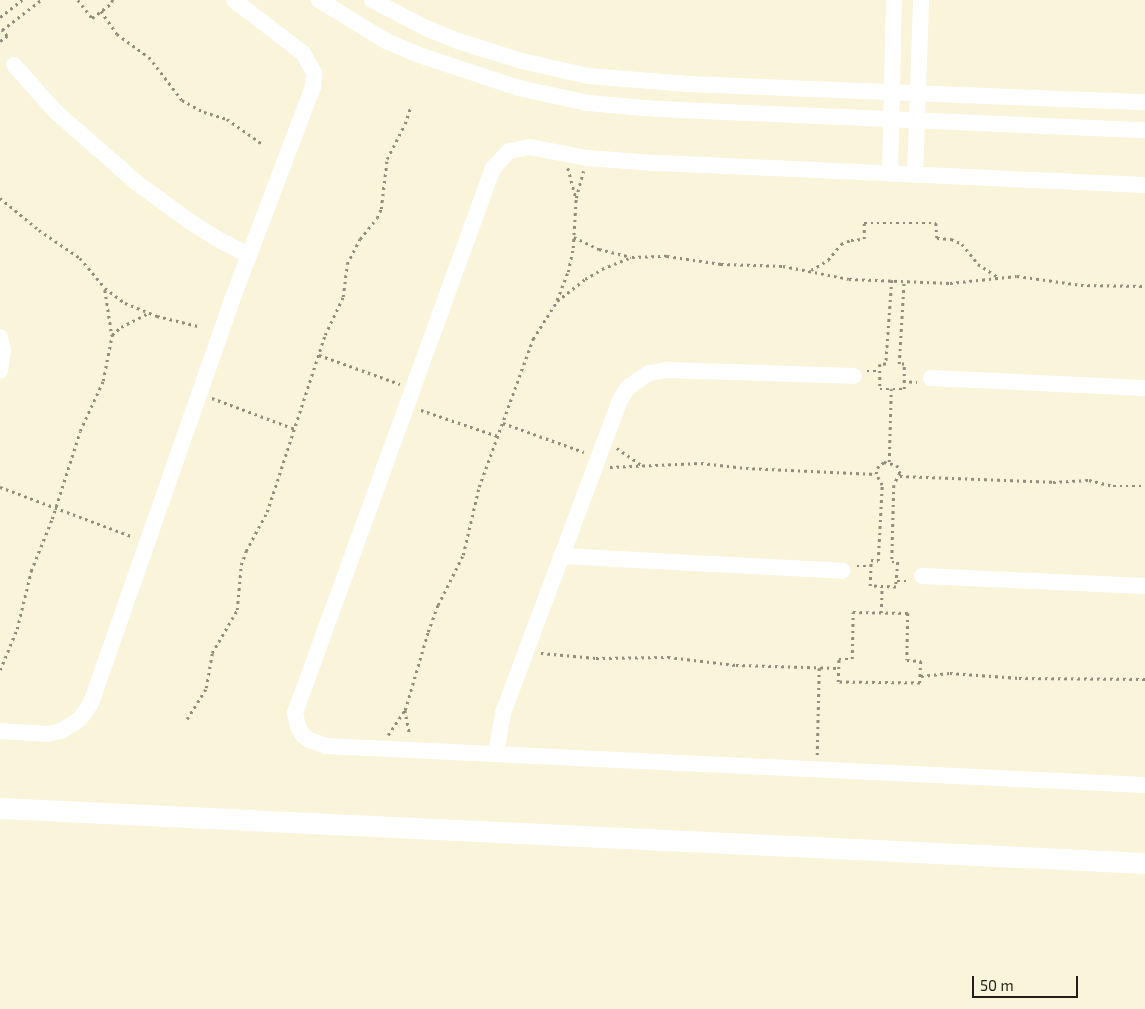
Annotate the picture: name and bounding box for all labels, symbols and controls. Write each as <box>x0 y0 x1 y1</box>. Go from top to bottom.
scale bar <box>975 966 1081 998</box>
text: 50 m <box>980 976 1014 994</box>

